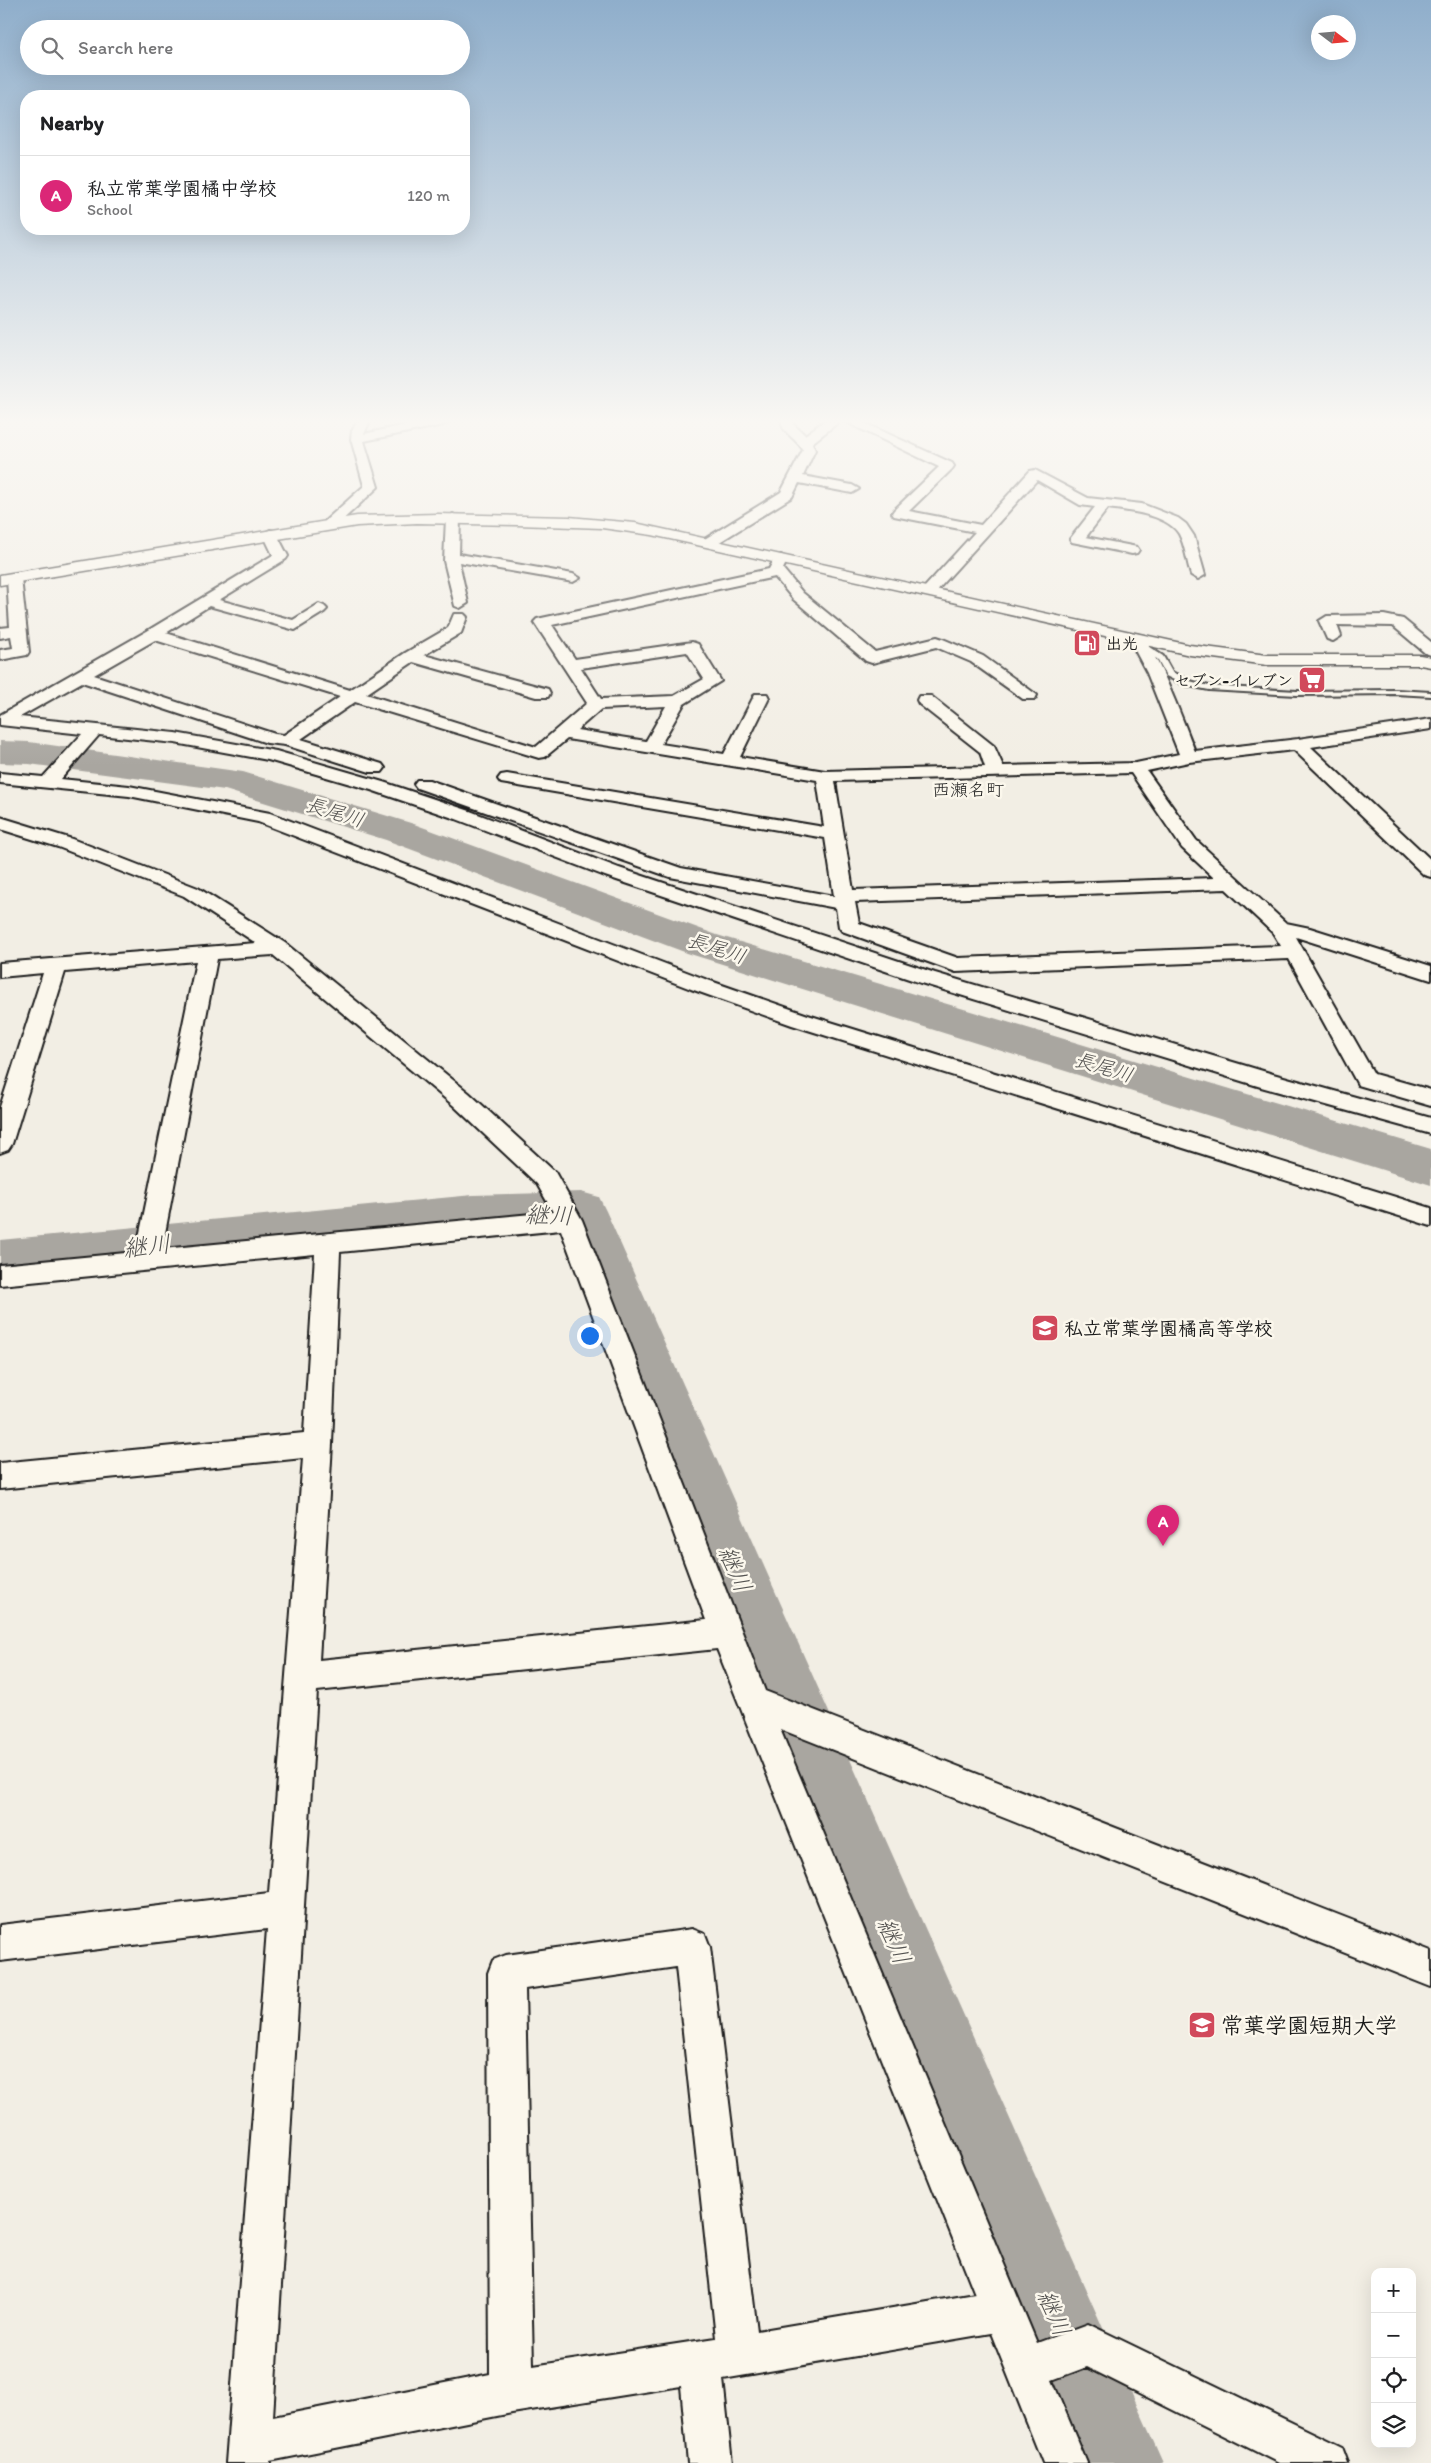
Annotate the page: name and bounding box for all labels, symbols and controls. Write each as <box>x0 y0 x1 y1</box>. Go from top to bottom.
north arrow <box>1311 15 1356 60</box>
search box <box>20 20 470 75</box>
icon: search <box>38 34 66 62</box>
text: Search here <box>78 36 173 59</box>
text: Nearby <box>40 110 104 135</box>
text: 私立常葉学園橘中学校 <box>87 177 277 200</box>
text: A <box>51 186 61 205</box>
text: 120 m <box>407 186 450 205</box>
text: School <box>87 200 133 219</box>
fuel station icon: 出光 <box>1072 628 1102 658</box>
place label: 出光 <box>1106 634 1138 653</box>
supermarket icon: セブン-イレブン <box>1297 665 1327 695</box>
place label: セブン-イレブン <box>1175 671 1293 690</box>
district label: 西瀬名町 <box>932 779 1004 801</box>
water label: 長尾川 <box>303 792 367 832</box>
water label: 長尾川 <box>685 927 749 969</box>
water label: 長尾川 <box>1072 1047 1136 1087</box>
water label: 継川 <box>525 1199 574 1230</box>
water label: 継川 <box>122 1229 172 1262</box>
school or university icon: 私立常葉学園橘高等学校 <box>1030 1313 1060 1343</box>
place label: 私立常葉学園橘高等学校 <box>1064 1317 1273 1340</box>
your location <box>577 1323 603 1349</box>
pin: A <box>1147 1505 1179 1546</box>
water label: 継川 <box>713 1541 758 1597</box>
water label: 継川 <box>872 1913 917 1969</box>
school or university icon: 常葉学園短期大学 <box>1187 2010 1217 2040</box>
place label: 常葉学園短期大学 <box>1221 2012 1397 2039</box>
map controls <box>1371 2268 1416 2448</box>
button: + <box>1371 2268 1416 2313</box>
water label: 継川 <box>1032 2285 1077 2341</box>
button: − <box>1371 2313 1416 2358</box>
button: locate <box>1371 2358 1416 2403</box>
button: layers <box>1371 2403 1416 2448</box>

